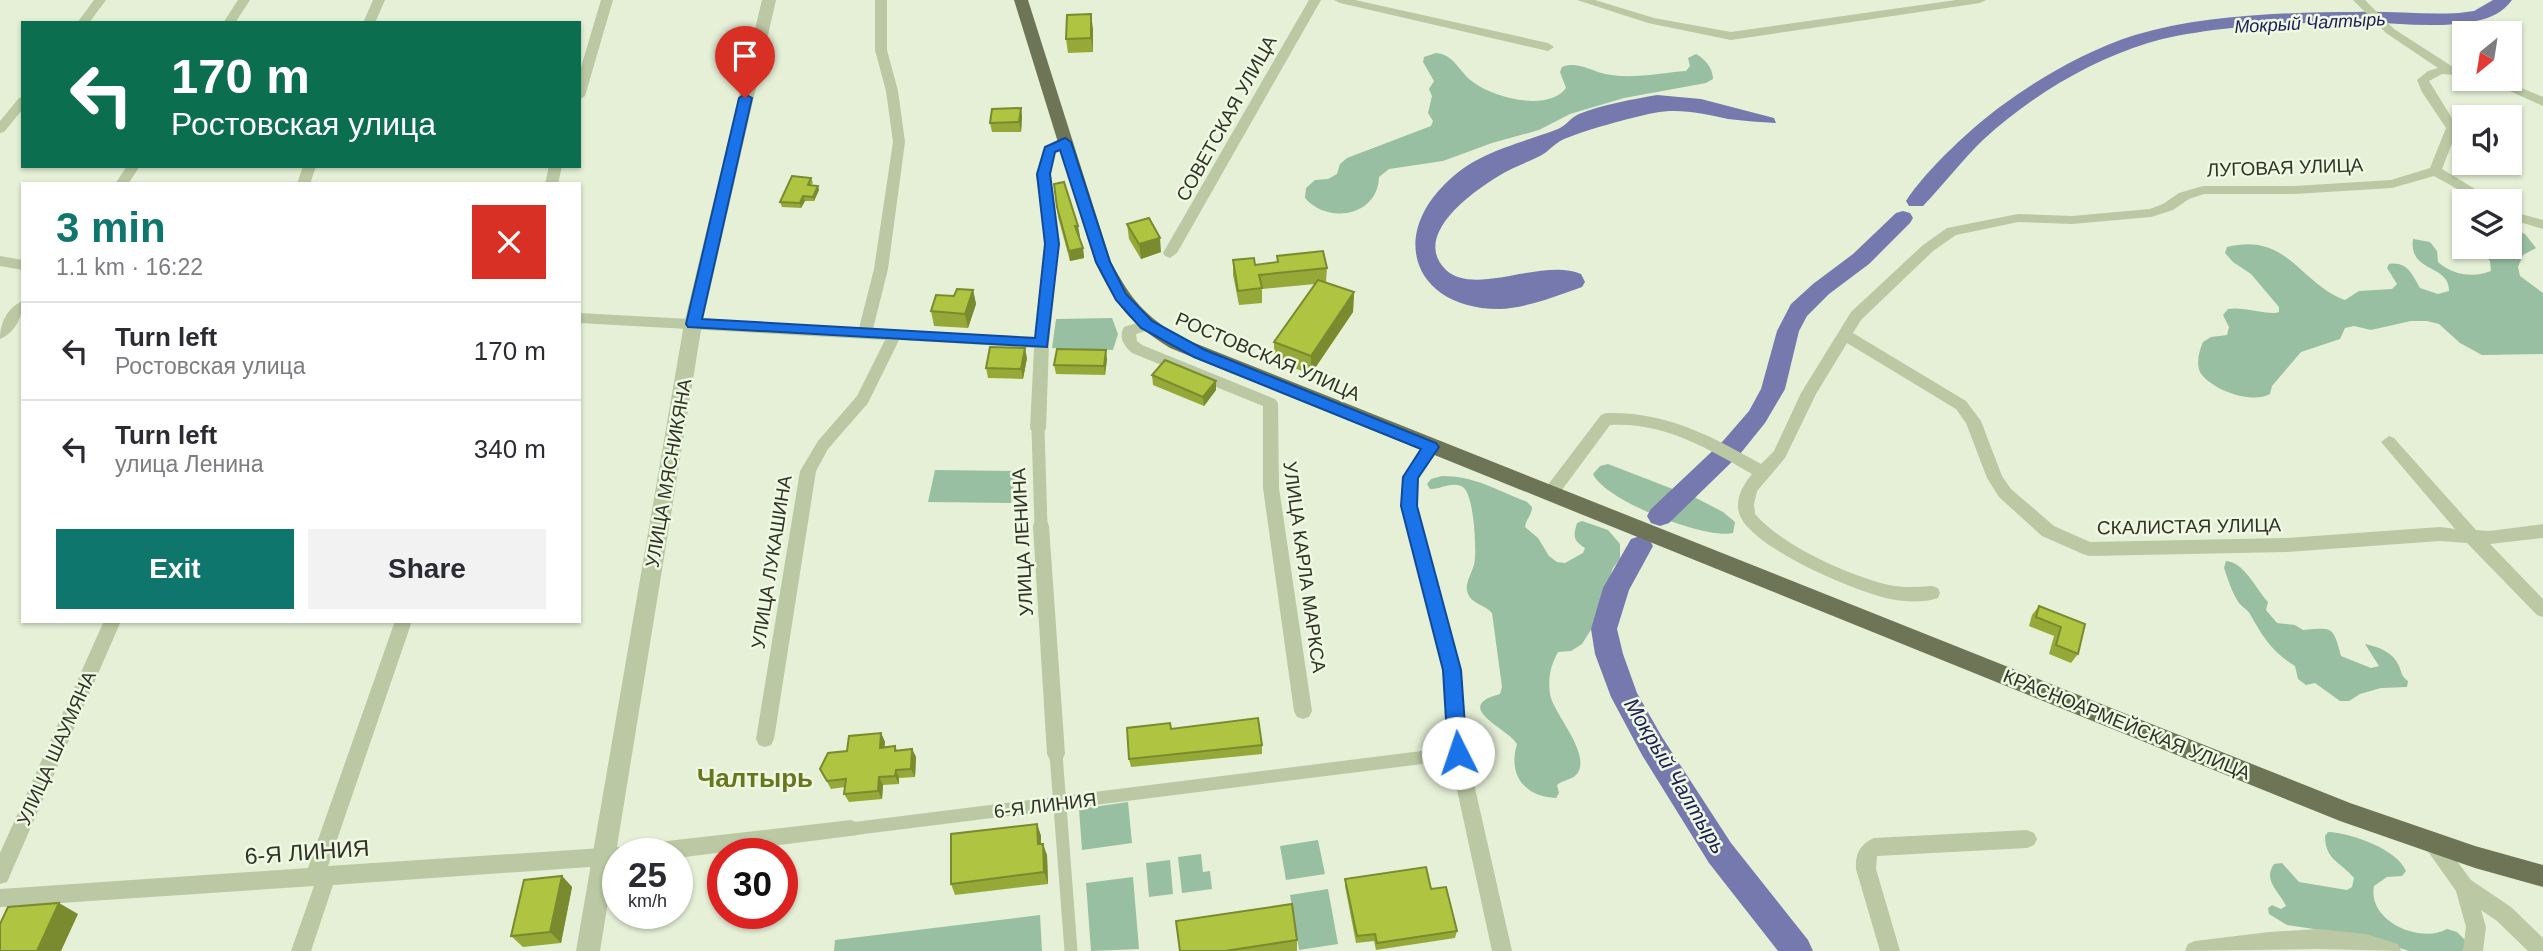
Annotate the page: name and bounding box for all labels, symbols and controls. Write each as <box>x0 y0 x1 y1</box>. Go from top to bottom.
water label: Мокрый Чалтырь <box>2234 9 2386 37</box>
north arrow <box>2452 21 2522 91</box>
map controls <box>2452 21 2522 259</box>
pin <box>715 26 775 98</box>
street label: СОВЕТСКАЯ УЛИЦА <box>1172 32 1281 205</box>
icon: arrive <box>726 37 764 75</box>
icon: left <box>56 49 147 140</box>
text: 170 m <box>171 49 310 103</box>
button: sound <box>2452 105 2522 175</box>
text: Ростовская улица <box>171 106 436 142</box>
street label: ЛУГОВАЯ УЛИЦА <box>2206 154 2364 181</box>
button: layers <box>2452 189 2522 259</box>
text: 3 min <box>56 204 166 251</box>
button: close <box>472 205 546 279</box>
text: 1.1 km · 16:22 <box>56 254 203 280</box>
street label: РОСТОВСКАЯ УЛИЦА <box>1172 308 1364 405</box>
text: Turn left <box>115 322 217 352</box>
icon: left <box>56 332 94 370</box>
text: 170 m <box>474 336 546 366</box>
text: Ростовская улица <box>115 353 306 379</box>
street label: УЛИЦА МЯСНИКЯНА <box>642 377 696 569</box>
text: Turn left <box>115 420 217 450</box>
icon: left <box>56 430 94 468</box>
text: 340 m <box>474 434 546 464</box>
text: улица Ленина <box>115 451 264 477</box>
street label: УЛИЦА КАРЛА МАРКСА <box>1279 460 1330 674</box>
street label: УЛИЦА ЛЕНИНА <box>1008 467 1037 617</box>
street label: УЛИЦА ЛУКАШИНА <box>747 474 796 650</box>
street label: СКАЛИСТАЯ УЛИЦА <box>2097 514 2282 539</box>
button: Exit <box>56 529 294 609</box>
button: Share <box>308 529 546 609</box>
street label: КРАСНОАРМЕЙСКАЯ УЛИЦА <box>2000 665 2254 784</box>
street label: УЛИЦА ШАУМЯНА <box>13 667 100 829</box>
water label: Мокрый Чалтырь <box>1620 694 1731 857</box>
position arrow <box>1421 716 1495 790</box>
district label: Чалтырь <box>697 763 813 793</box>
street label: 6-Я ЛИНИЯ <box>993 789 1098 822</box>
street label: 6-Я ЛИНИЯ <box>244 835 370 869</box>
speed limit sign: 30 <box>707 838 798 929</box>
text: 25 <box>628 855 667 894</box>
text: km/h <box>628 891 667 911</box>

